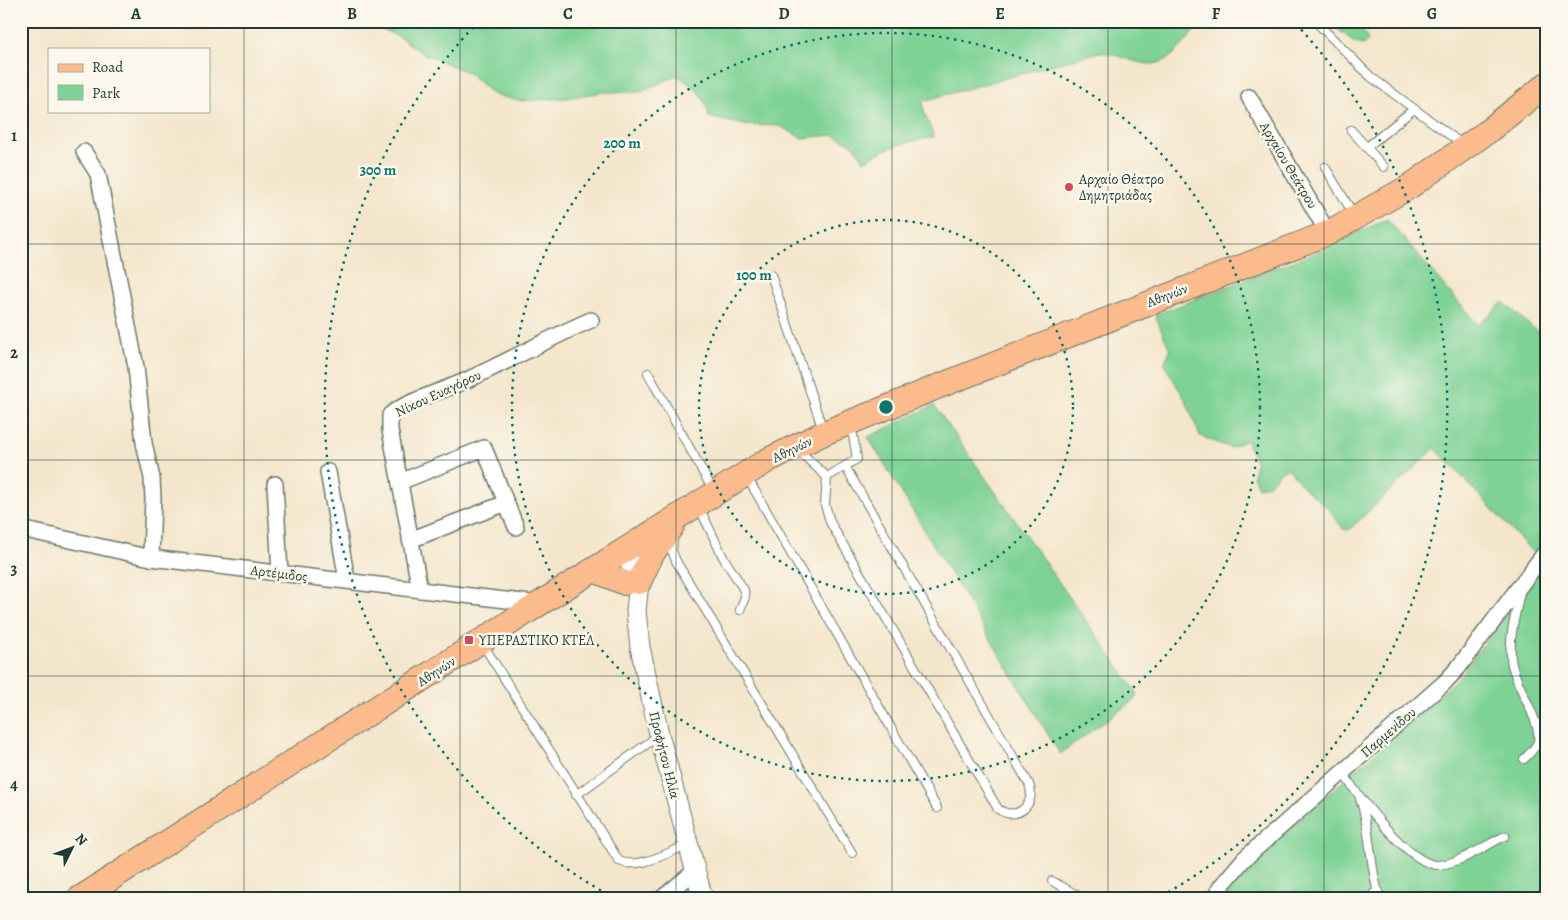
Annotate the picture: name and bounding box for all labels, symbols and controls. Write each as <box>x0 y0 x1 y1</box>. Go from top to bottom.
text: A <box>130 3 142 25</box>
text: B <box>347 3 357 25</box>
text: C <box>563 3 573 25</box>
text: D <box>778 3 790 25</box>
text: E <box>995 3 1005 25</box>
text: F <box>1212 3 1221 25</box>
text: G <box>1427 3 1437 25</box>
legend <box>48 48 210 112</box>
text: Road <box>92 57 124 77</box>
text: Park <box>92 83 121 103</box>
street label: Αρχαίου Θεάτρου <box>1255 118 1322 212</box>
text: 1 <box>11 125 17 147</box>
text: 200 m <box>603 133 641 153</box>
text: 300 m <box>360 160 397 180</box>
place label: Αρχαίο Θέατρο Δημητριάδας <box>1078 170 1164 205</box>
marker: Αρχαίο Θέατρο Δημητριάδας <box>1063 181 1075 193</box>
text: 100 m <box>736 265 772 285</box>
street label: Αθηνών <box>1143 279 1191 312</box>
text: 2 <box>10 342 18 364</box>
street label: Νίκου Ευαγόρου <box>392 365 484 422</box>
centre of rings <box>877 398 895 416</box>
street label: Αθηνών <box>768 431 816 468</box>
text: 3 <box>11 558 18 580</box>
street label: Αρτέμιδος <box>248 560 309 586</box>
place label: ΥΠΕΡΑΣΤΙΚΟ ΚΤΕΛ <box>478 631 595 650</box>
marker: ΥΠΕΡΑΣΤΙΚΟ ΚΤΕΛ <box>463 634 475 646</box>
street label: Αθηνών <box>412 652 459 691</box>
street label: Παρμενίδου <box>1357 703 1420 762</box>
street label: Προφήτου Ηλία <box>644 709 685 801</box>
text: 4 <box>10 774 18 796</box>
north arrow <box>48 822 98 872</box>
text: N <box>71 829 92 850</box>

